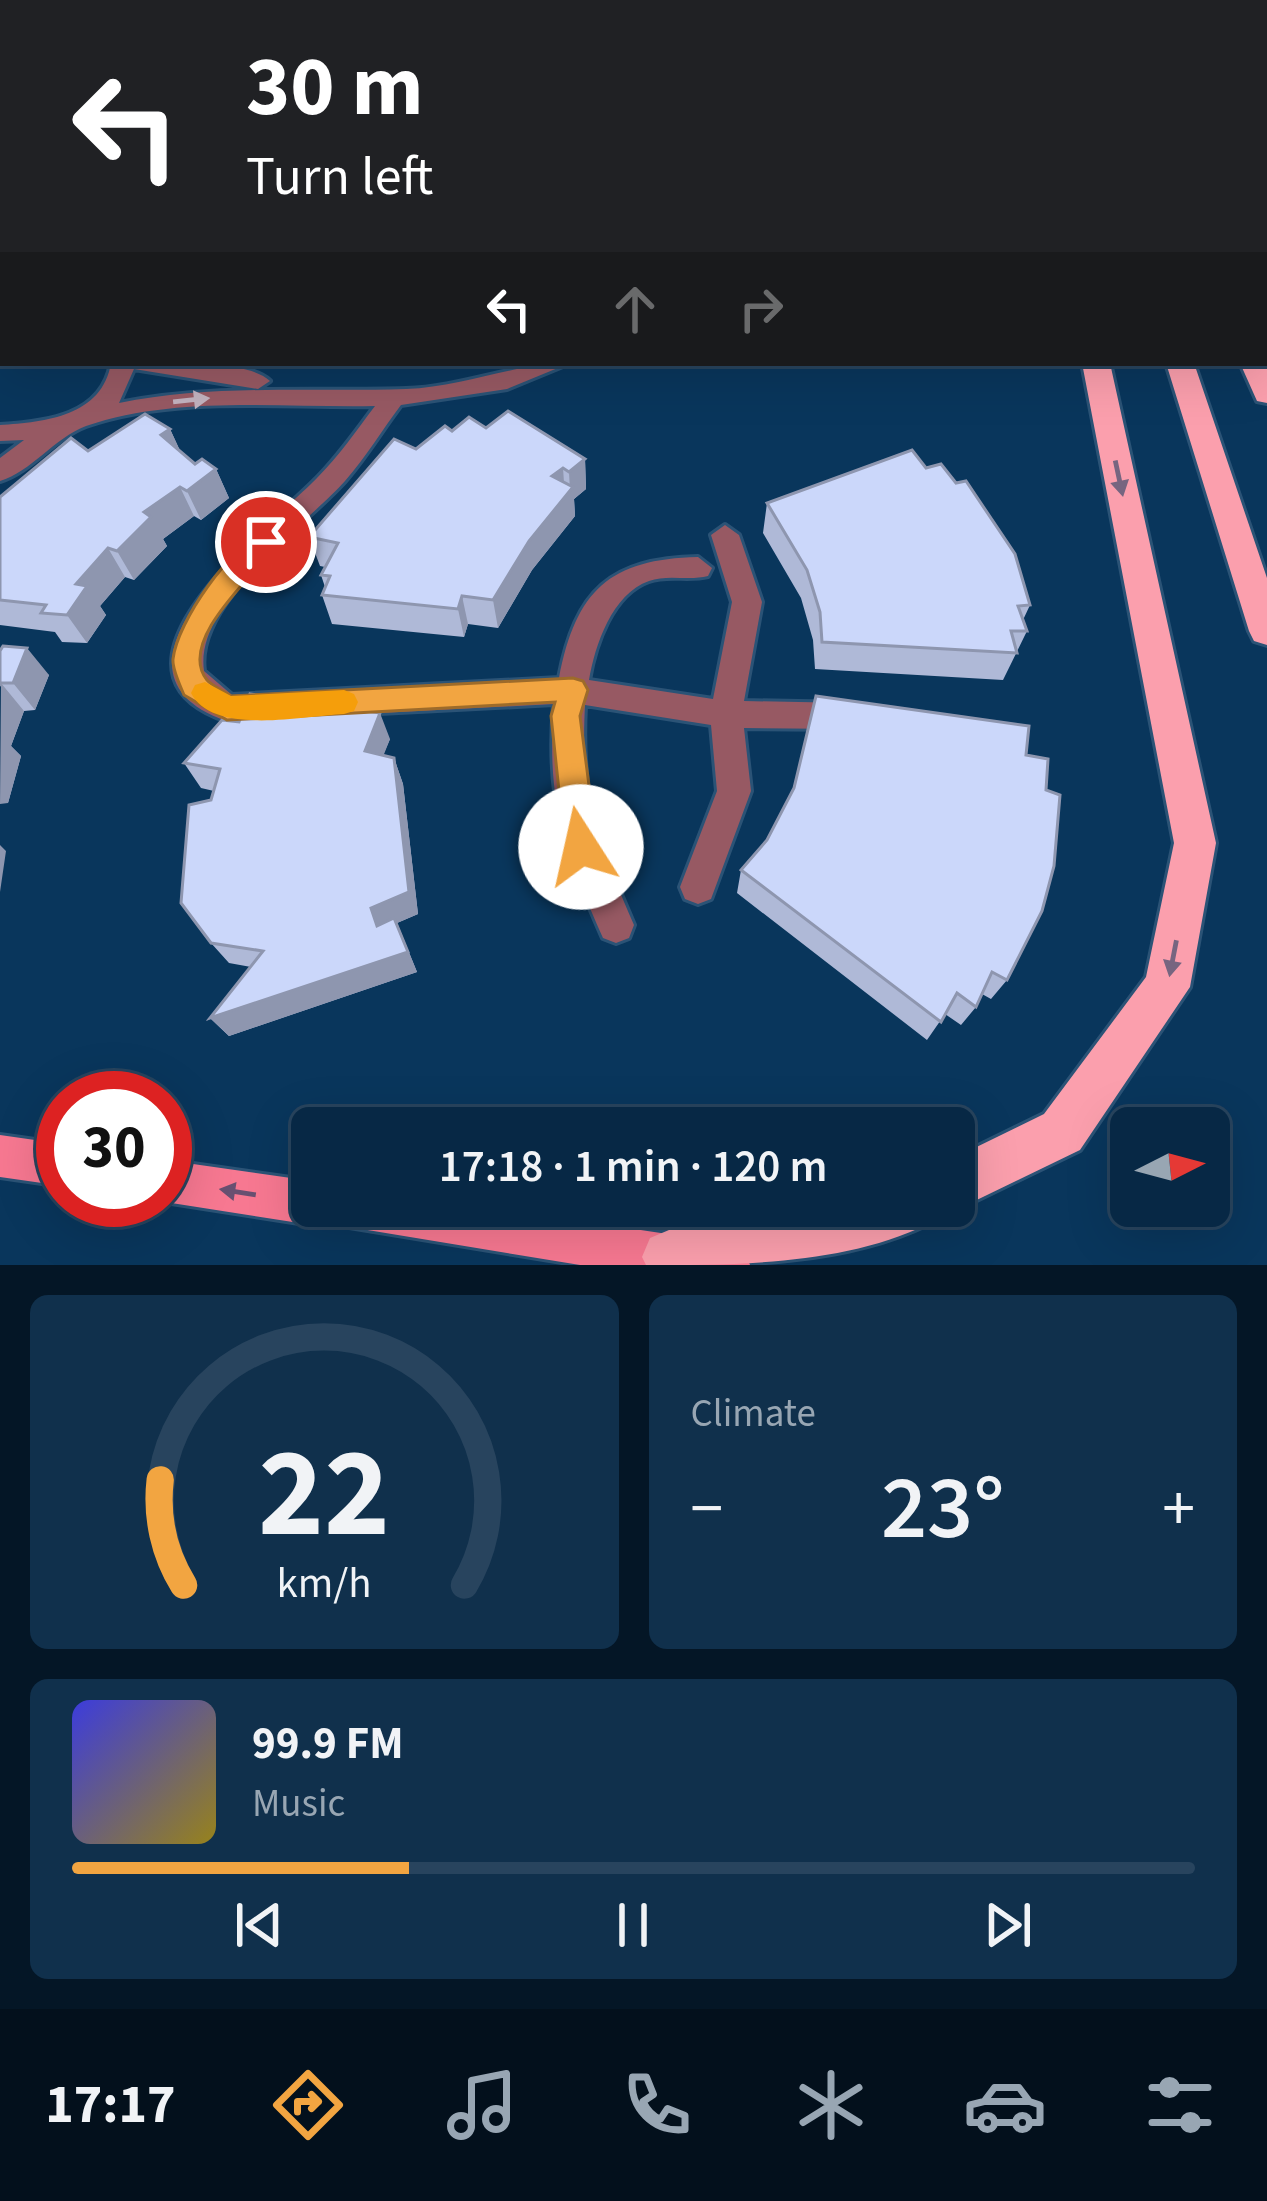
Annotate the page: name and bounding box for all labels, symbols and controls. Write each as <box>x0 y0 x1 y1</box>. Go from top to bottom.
text: 30 m <box>246 28 424 148</box>
icon: left <box>48 48 204 204</box>
text: Turn left <box>246 139 433 216</box>
icon: left <box>476 276 542 342</box>
icon: ahead <box>602 276 668 342</box>
icon: right <box>728 276 794 342</box>
one-way arrow <box>173 390 210 409</box>
one-way arrow <box>1110 459 1129 497</box>
pin <box>215 491 317 593</box>
icon: arrive <box>233 509 299 575</box>
position arrow <box>518 784 644 910</box>
one-way arrow <box>1163 939 1182 977</box>
speed limit sign: 30 <box>36 1071 192 1227</box>
north arrow <box>1110 1107 1230 1227</box>
map controls <box>1110 1107 1230 1227</box>
text: 17:18 · 1 min · 120 m <box>439 1135 827 1199</box>
one-way arrow <box>219 1182 257 1201</box>
text: Climate <box>691 1386 816 1442</box>
text: 22 <box>258 1406 390 1584</box>
text: 23° <box>881 1445 1005 1573</box>
text: − <box>691 1462 723 1556</box>
text: + <box>1162 1462 1195 1556</box>
text: km/h <box>277 1553 372 1614</box>
text: 99.9 FM <box>252 1712 404 1776</box>
text: Music <box>252 1776 345 1832</box>
icon: previous <box>226 1892 292 1958</box>
icon: pause <box>600 1892 666 1958</box>
icon: next <box>975 1892 1041 1958</box>
icon: directions <box>266 2063 350 2147</box>
icon: music <box>440 2063 524 2147</box>
icon: phone <box>615 2063 699 2147</box>
icon: climate <box>789 2063 873 2147</box>
icon: car <box>963 2063 1047 2147</box>
icon: filters <box>1138 2063 1222 2147</box>
text: 17:17 <box>45 2067 175 2144</box>

